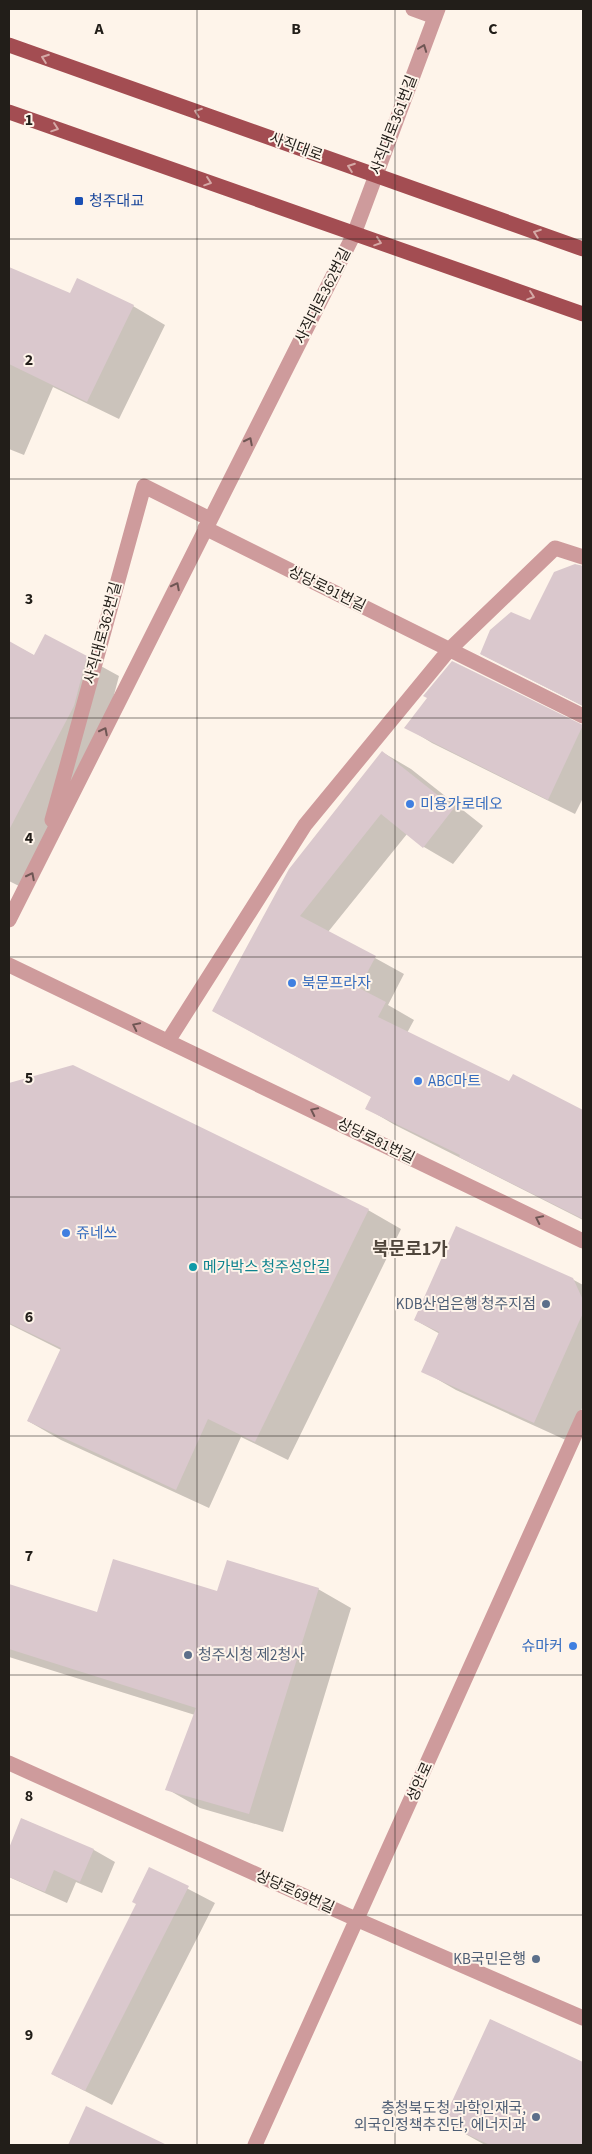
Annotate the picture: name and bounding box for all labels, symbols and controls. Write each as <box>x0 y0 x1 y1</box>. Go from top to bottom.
text: A <box>93 18 104 40</box>
text: B <box>291 18 301 40</box>
text: C <box>488 18 498 40</box>
one-way arrow <box>417 44 427 53</box>
one-way arrow <box>41 54 50 64</box>
street label: 사직대로361번길 <box>365 72 423 178</box>
one-way arrow <box>194 108 203 118</box>
text: 1 <box>25 109 33 131</box>
one-way arrow <box>50 122 58 132</box>
street label: 사직대로 <box>266 128 326 166</box>
one-way arrow <box>347 163 356 173</box>
one-way arrow <box>203 176 212 186</box>
place label: 청주대교 <box>89 191 144 212</box>
marker: 청주대교 <box>73 195 85 207</box>
one-way arrow <box>534 229 542 239</box>
one-way arrow <box>373 236 381 246</box>
street label: 사직대로362번길 <box>290 244 356 348</box>
one-way arrow <box>526 290 535 300</box>
text: 2 <box>25 349 33 371</box>
one-way arrow <box>243 437 253 446</box>
street label: 상당로91번길 <box>285 561 369 617</box>
street label: 사직대로362번길 <box>79 579 127 687</box>
one-way arrow <box>170 582 180 591</box>
text: 3 <box>25 588 33 610</box>
one-way arrow <box>97 727 108 736</box>
place label: 미용가로데오 <box>420 794 503 815</box>
marker: 미용가로데오 <box>404 798 416 810</box>
text: 4 <box>25 827 34 849</box>
one-way arrow <box>25 873 35 882</box>
place label: 북문프라자 <box>302 973 371 994</box>
marker: 북문프라자 <box>286 977 298 989</box>
one-way arrow <box>132 1021 141 1032</box>
text: 5 <box>25 1067 33 1089</box>
place label: ABC마트 <box>428 1071 481 1092</box>
marker: ABC마트 <box>412 1075 424 1087</box>
one-way arrow <box>310 1107 319 1117</box>
street label: 상당로81번길 <box>334 1113 418 1169</box>
one-way arrow <box>535 1215 544 1226</box>
place label: 쥬네쓰 <box>76 1223 118 1244</box>
marker: 쥬네쓰 <box>60 1227 72 1239</box>
district label: 북문로1가 <box>372 1237 448 1262</box>
place label: 메가박스 청주성안길 <box>203 1257 330 1278</box>
marker: 메가박스 청주성안길 <box>187 1261 199 1273</box>
place label: KDB산업은행 청주지점 <box>396 1294 536 1315</box>
marker: KDB산업은행 청주지점 <box>540 1298 552 1310</box>
text: 6 <box>25 1306 33 1328</box>
text: 7 <box>25 1545 33 1567</box>
place label: 슈마커 <box>522 1636 563 1657</box>
marker: 슈마커 <box>567 1640 579 1652</box>
place label: 청주시청 제2청사 <box>198 1645 305 1666</box>
marker: 청주시청 제2청사 <box>182 1649 194 1661</box>
street label: 성안로 <box>402 1759 438 1805</box>
text: 8 <box>25 1785 33 1807</box>
street label: 상당로69번길 <box>252 1865 338 1919</box>
place label: KB국민은행 <box>453 1949 526 1970</box>
marker: KB국민은행 <box>530 1953 542 1965</box>
text: 9 <box>25 2024 33 2046</box>
place label: 충청북도청 과학인재국, 외국인정책추진단, 에너지과 <box>354 2098 526 2136</box>
marker: 충청북도청 과학인재국, 외국인정책추진단, 에너지과 <box>530 2111 542 2123</box>

